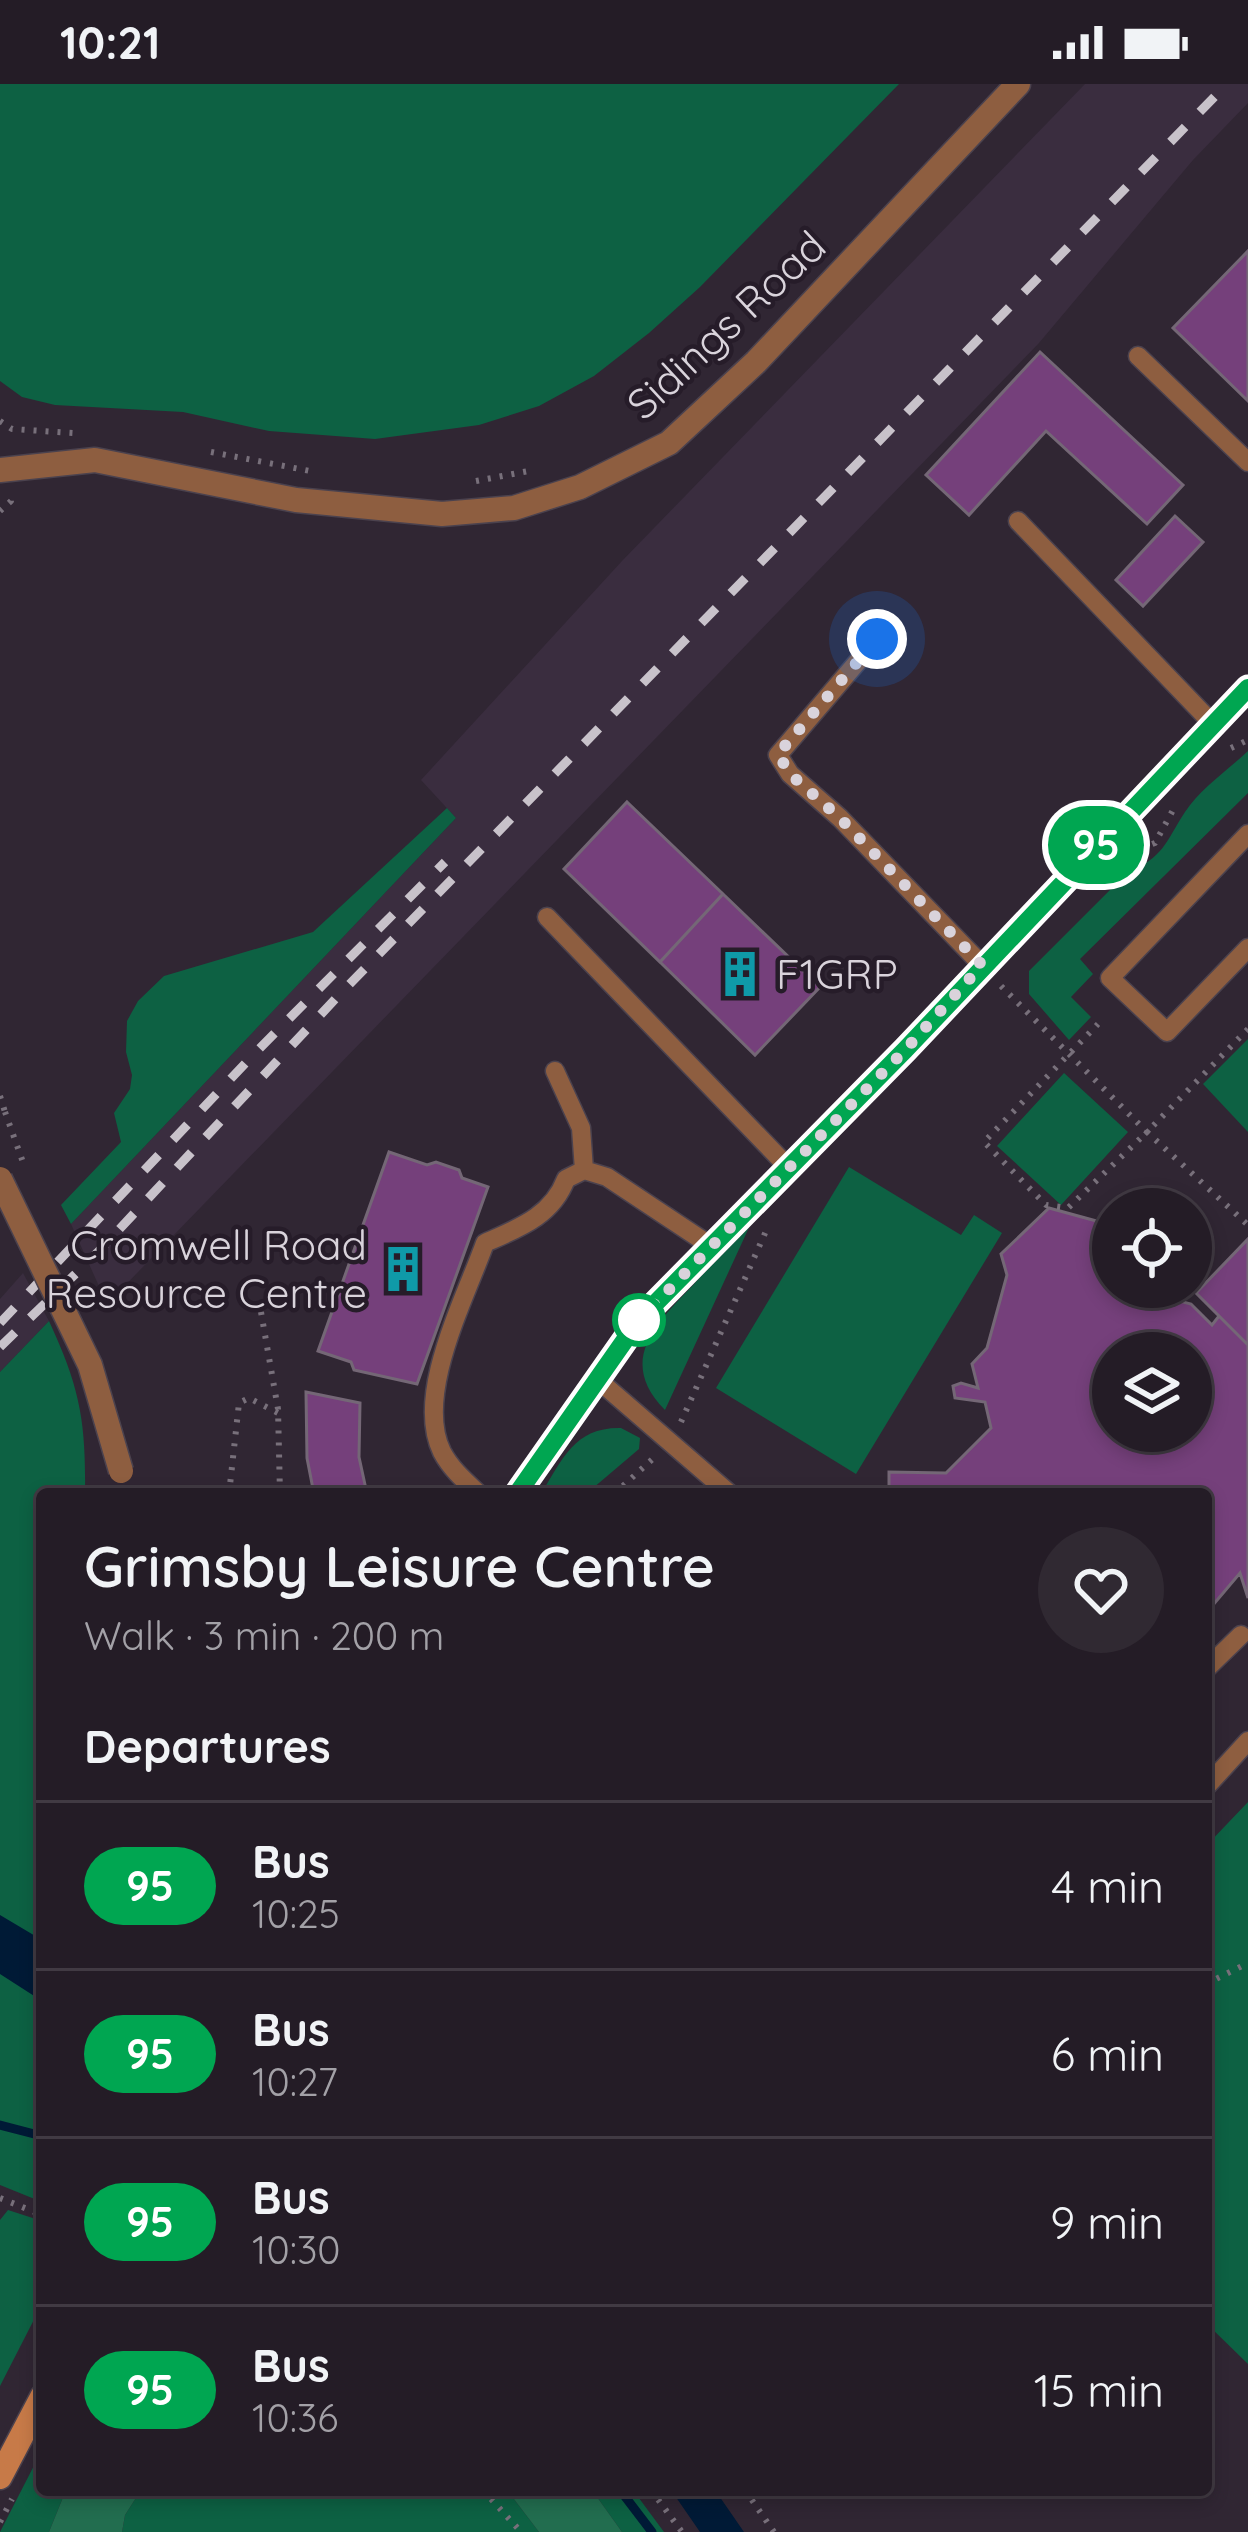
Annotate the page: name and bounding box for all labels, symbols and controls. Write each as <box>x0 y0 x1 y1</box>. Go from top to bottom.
text: 10:21 <box>60 14 161 70</box>
street label: Sidings Road <box>615 219 836 430</box>
your location <box>847 609 907 669</box>
line badge: 95 <box>1042 806 1150 884</box>
text: 95 <box>1072 818 1120 871</box>
place label: F1GRP <box>776 947 898 1000</box>
building icon: F1GRP <box>715 949 765 999</box>
map controls <box>1092 1188 1212 1452</box>
button: locate <box>1092 1188 1212 1308</box>
place label: Cromwell Road Resource Centre <box>46 1218 367 1319</box>
building icon: Cromwell Road Resource Centre <box>378 1244 428 1294</box>
unlabelled marker <box>614 1295 664 1345</box>
button: layers <box>1092 1332 1212 1452</box>
button: heart <box>1038 1527 1164 1653</box>
text: Grimsby Leisure Centre <box>84 1530 715 1601</box>
text: Walk · 3 min · 200 m <box>84 1611 444 1660</box>
text: Departures <box>84 1718 331 1774</box>
text: Bus <box>252 1833 330 1889</box>
text: 4 min <box>1051 1858 1164 1914</box>
text: 95 <box>126 1859 174 1912</box>
text: 10:25 <box>252 1889 340 1938</box>
text: Bus <box>252 2001 330 2057</box>
text: 6 min <box>1051 2026 1164 2082</box>
text: 95 <box>126 2027 174 2080</box>
text: 10:27 <box>252 2057 338 2106</box>
text: Bus <box>252 2169 330 2225</box>
text: 9 min <box>1050 2194 1164 2250</box>
text: 95 <box>126 2195 174 2248</box>
text: 10:30 <box>252 2225 341 2274</box>
text: Bus <box>252 2337 330 2393</box>
text: 15 min <box>1034 2362 1164 2418</box>
text: 95 <box>126 2363 174 2416</box>
text: 10:36 <box>252 2393 338 2442</box>

